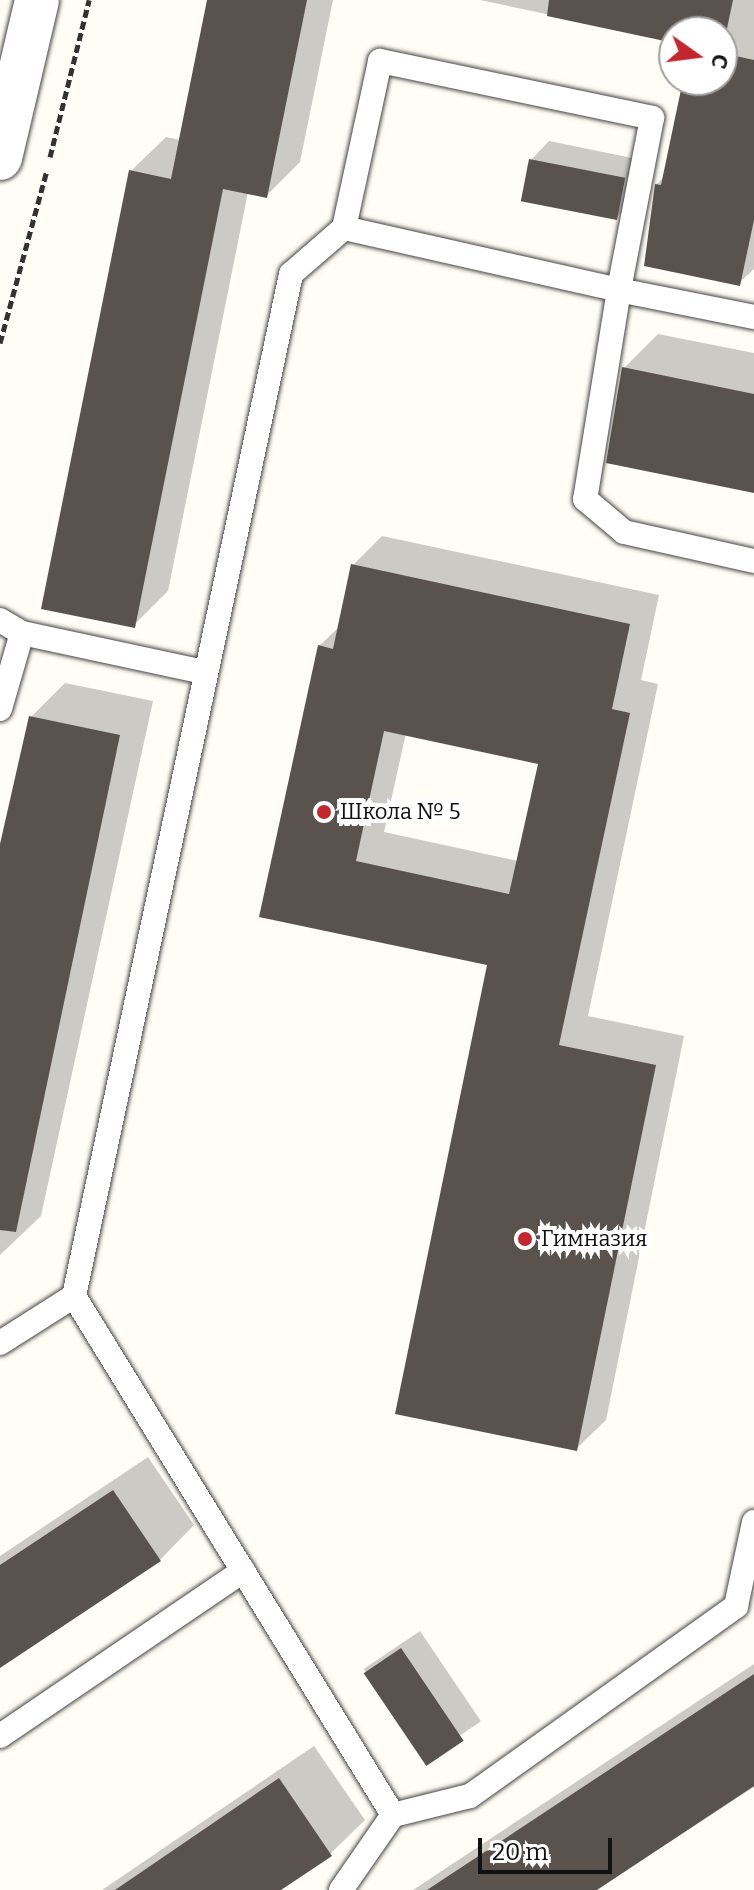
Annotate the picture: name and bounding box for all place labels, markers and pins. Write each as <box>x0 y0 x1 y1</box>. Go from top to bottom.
place label: Школа № 5 <box>340 799 460 825</box>
marker: Школа № 5 <box>315 803 333 821</box>
place label: Гимназия <box>541 1226 647 1252</box>
marker: Гимназия <box>516 1230 534 1248</box>

